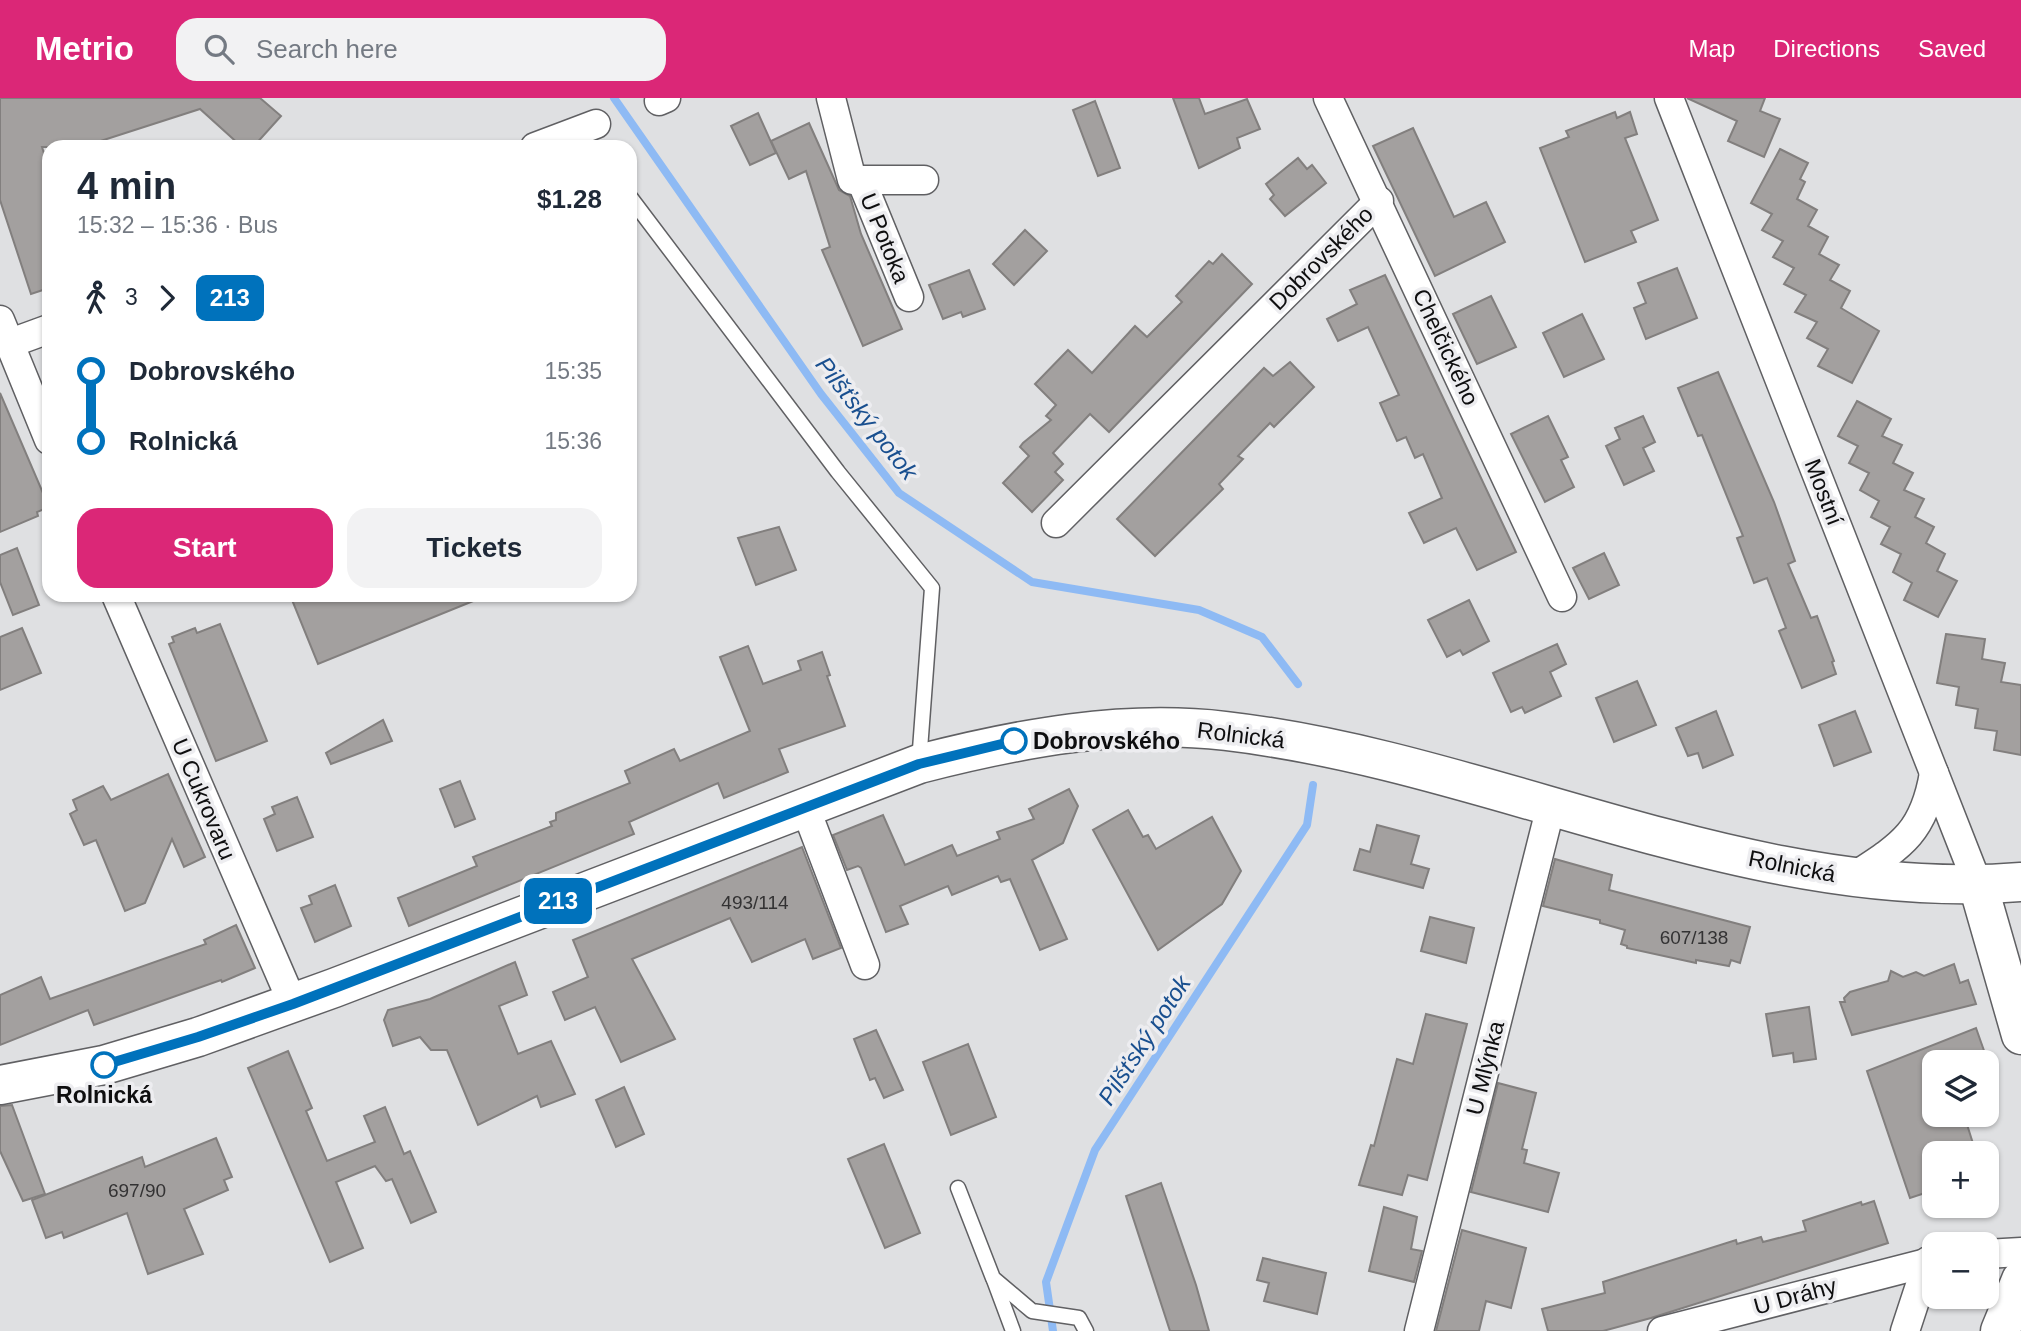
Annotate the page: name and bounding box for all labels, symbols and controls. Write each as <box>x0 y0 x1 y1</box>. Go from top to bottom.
search box <box>176 18 666 81</box>
text: Metrio <box>35 30 134 67</box>
icon: search <box>200 30 238 68</box>
text: Search here <box>256 34 398 64</box>
text: Map <box>1689 35 1735 62</box>
text: Directions <box>1773 35 1880 62</box>
text: Saved <box>1918 35 1986 62</box>
text: 4 min <box>77 165 176 207</box>
text: $1.28 <box>537 184 602 214</box>
street label: U Potoka <box>855 189 915 287</box>
street label: Dobrovského <box>1264 201 1378 315</box>
text: 15:32 – 15:36 · Bus <box>77 212 278 238</box>
icon: walk <box>77 279 115 317</box>
icon: forward <box>148 279 186 317</box>
text: 3 <box>125 284 138 310</box>
text: 213 <box>210 284 250 311</box>
street label: Chelčického <box>1408 285 1484 409</box>
water label: Pilšťský potok <box>811 351 925 486</box>
text: Dobrovského <box>129 356 295 386</box>
text: 15:35 <box>544 358 602 384</box>
text: Rolnická <box>129 426 237 456</box>
text: 15:36 <box>544 428 602 454</box>
street label: Mostní <box>1799 455 1849 529</box>
button: Start <box>77 508 333 588</box>
button: Tickets <box>347 508 602 588</box>
street label: Rolnická <box>1196 717 1287 753</box>
marker: Dobrovského <box>1001 728 1027 754</box>
place label: Dobrovského <box>1033 728 1180 754</box>
street label: U Cukrovaru <box>167 734 241 864</box>
street label: Rolnická <box>1746 845 1838 887</box>
line badge: 213 <box>518 878 598 924</box>
text: 213 <box>538 887 578 914</box>
house number: 493/114 <box>721 892 789 913</box>
house number: 607/138 <box>1660 927 1728 948</box>
water label: Pilšťský potok <box>1092 969 1197 1110</box>
street label: U Mlýnka <box>1461 1018 1509 1118</box>
map controls <box>1922 1050 1999 1309</box>
button: layers <box>1922 1050 1999 1127</box>
marker: Rolnická <box>91 1052 117 1078</box>
place label: Rolnická <box>56 1082 152 1108</box>
button: + <box>1922 1141 1999 1218</box>
house number: 697/90 <box>108 1180 166 1201</box>
button: − <box>1922 1232 1999 1309</box>
street label: U Dráhy <box>1751 1272 1840 1319</box>

